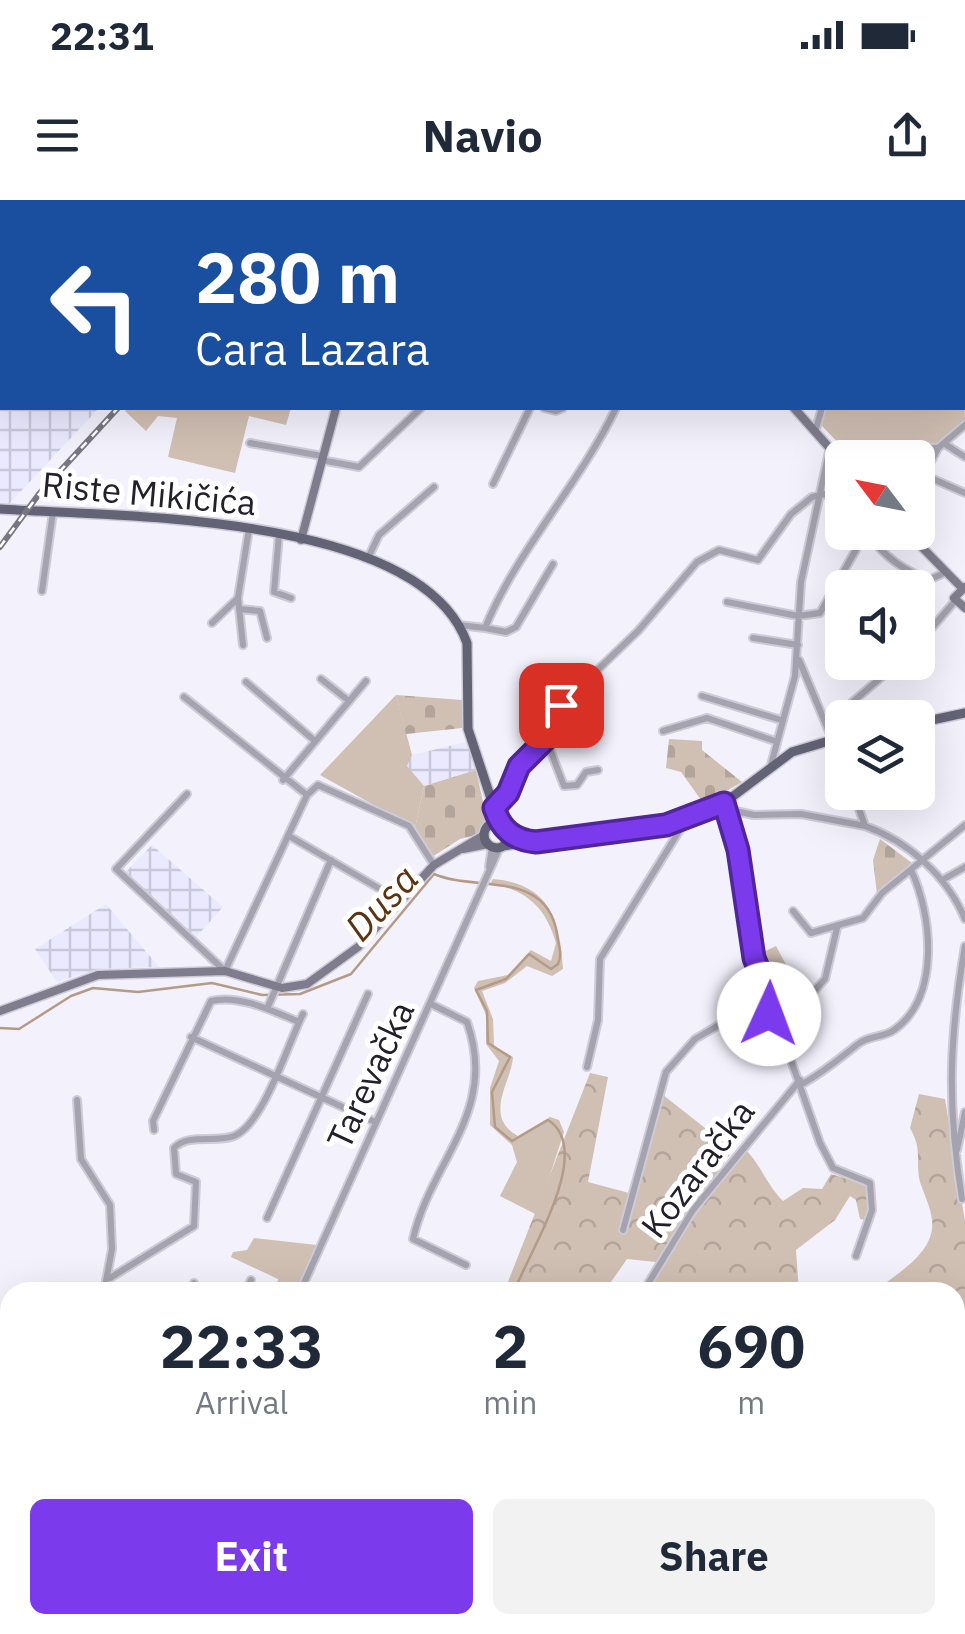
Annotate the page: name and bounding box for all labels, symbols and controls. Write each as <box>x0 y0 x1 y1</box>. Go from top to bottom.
text: 22:31 <box>50 11 154 60</box>
text: Navio <box>422 106 543 164</box>
icon: menu <box>30 108 85 163</box>
icon: share <box>880 108 935 163</box>
text: 280 m <box>195 231 400 322</box>
icon: left <box>30 240 160 370</box>
text: Cara Lazara <box>195 319 430 377</box>
north arrow <box>825 440 935 550</box>
map controls <box>825 440 935 810</box>
street label: Riste Mikičića <box>40 461 258 525</box>
button: sound <box>825 570 935 680</box>
pin <box>519 663 604 748</box>
icon: arrive <box>534 678 589 733</box>
button: layers <box>825 700 935 810</box>
water label: Dusa <box>334 854 428 950</box>
position arrow <box>717 962 821 1066</box>
street label: Tarevačka <box>316 993 424 1156</box>
street label: Kozaračka <box>630 1090 764 1247</box>
text: 22:33 <box>160 1306 324 1385</box>
text: 2 <box>492 1306 528 1385</box>
text: 690 <box>697 1306 805 1385</box>
text: Arrival <box>195 1381 288 1423</box>
text: min <box>483 1381 537 1423</box>
text: m <box>737 1381 765 1423</box>
button: Exit <box>30 1499 473 1614</box>
button: Share <box>493 1499 935 1614</box>

